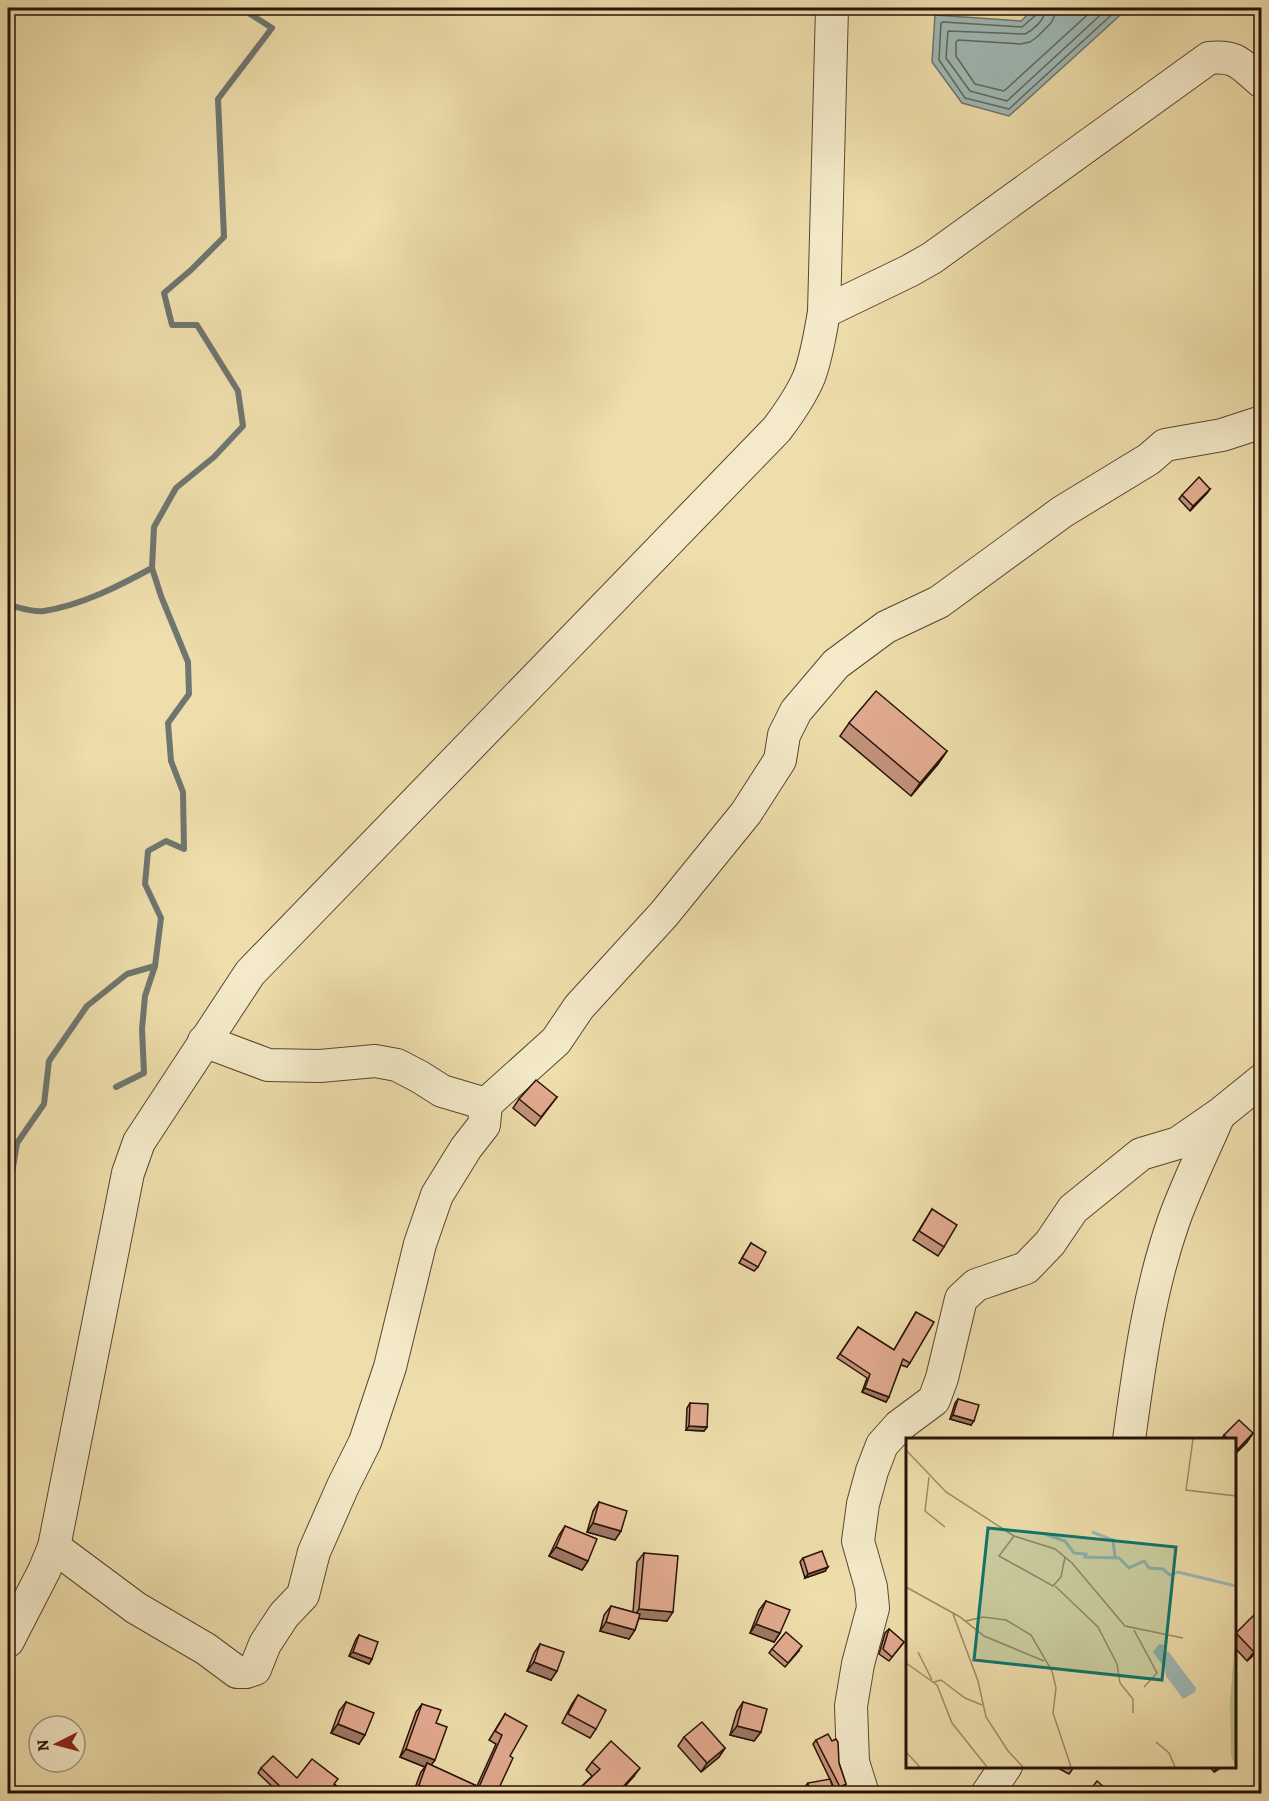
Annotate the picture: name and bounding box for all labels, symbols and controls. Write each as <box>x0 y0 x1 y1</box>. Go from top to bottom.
inset map <box>906 1438 1236 1768</box>
north arrow <box>27 1714 87 1774</box>
text: N <box>31 1738 55 1752</box>

